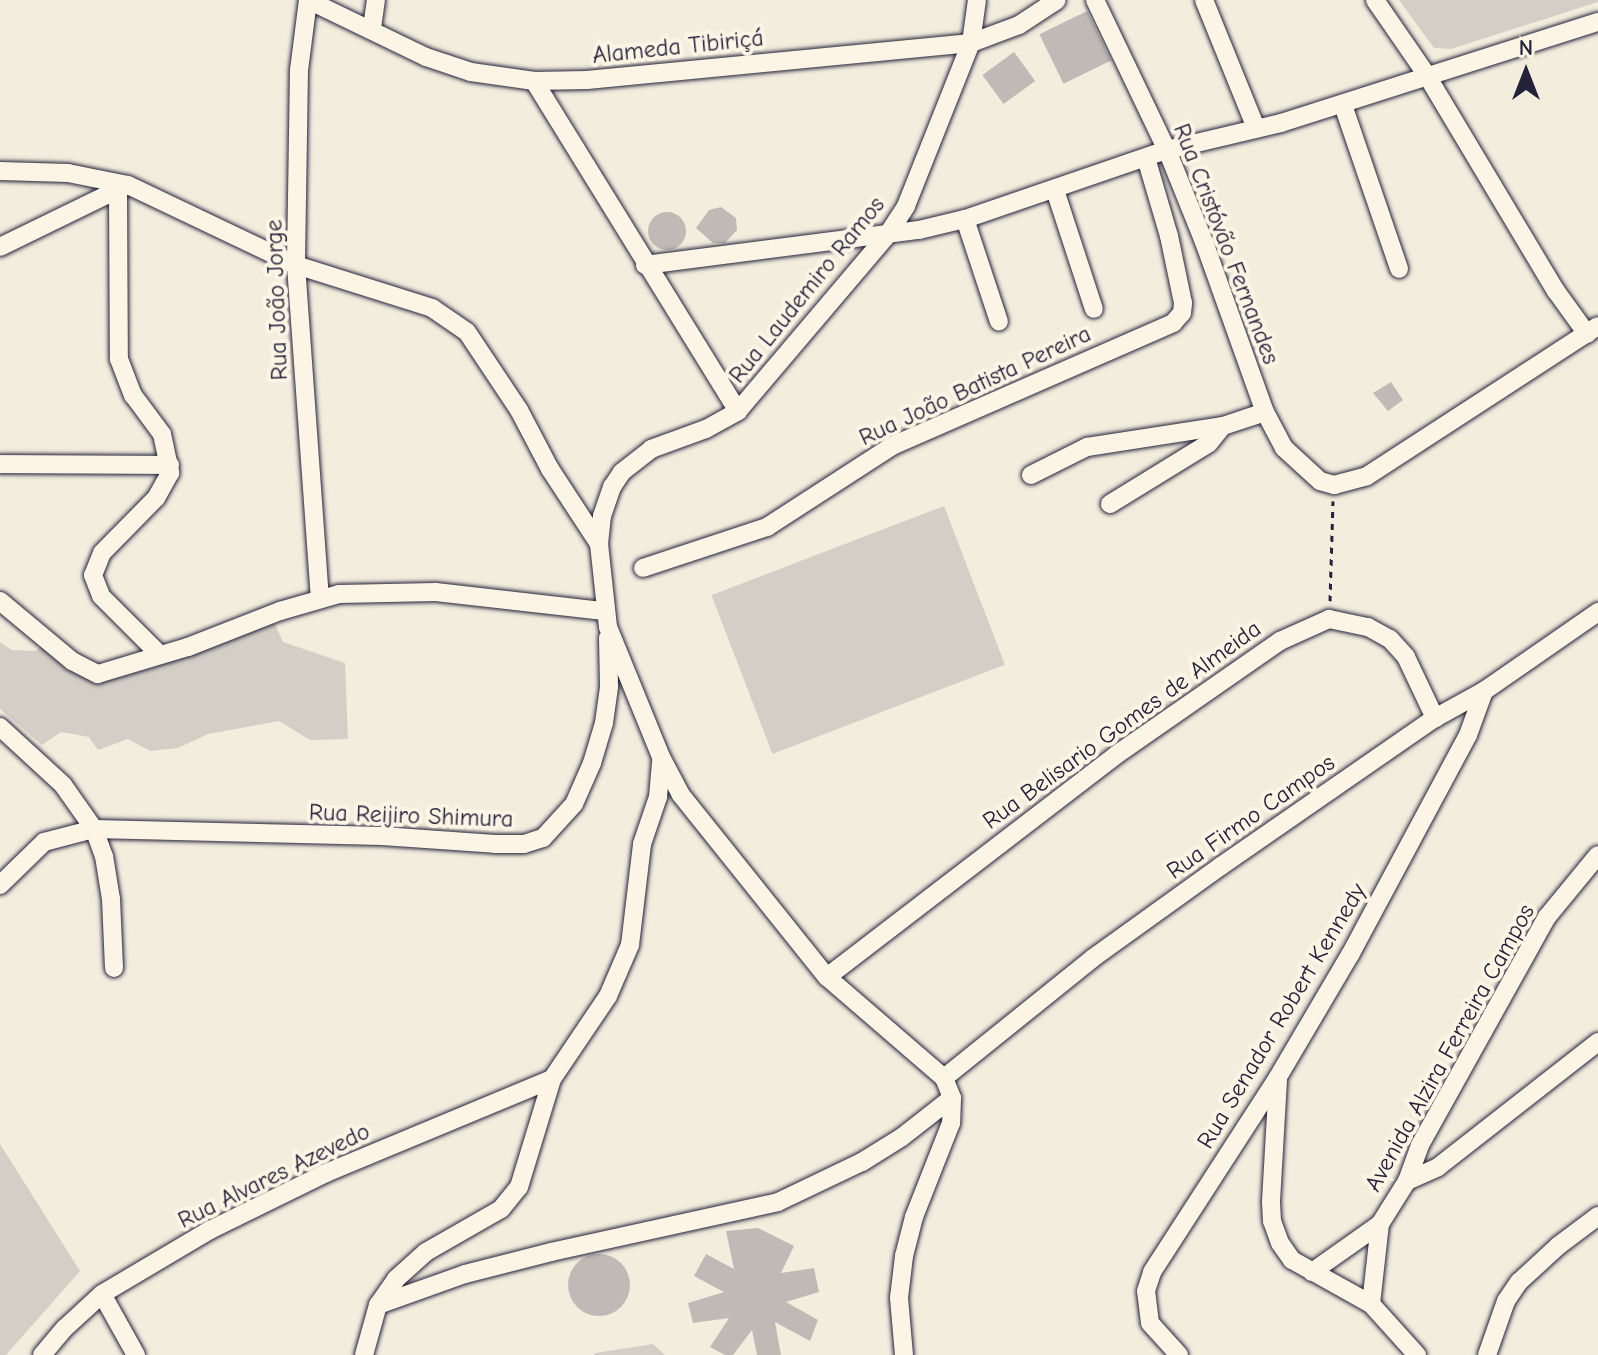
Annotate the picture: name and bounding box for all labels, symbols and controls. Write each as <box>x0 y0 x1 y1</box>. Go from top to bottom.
street label: Alameda Tibiriçá <box>591 24 765 70</box>
north arrow <box>1486 32 1566 112</box>
text: N <box>1519 35 1533 61</box>
street label: Rua Cristóvão Fernandes <box>1167 120 1285 368</box>
street label: Rua Laudemiro Ramos <box>723 191 891 389</box>
street label: Rua João Jorge <box>260 219 294 381</box>
street label: Rua João Batista Pereira <box>855 320 1095 452</box>
street label: Rua Belisario Gomes de Almeida <box>977 614 1267 836</box>
street label: Rua Firmo Campos <box>1161 748 1341 886</box>
street label: Rua Reijiro Shimura <box>308 798 514 834</box>
street label: Rua Senador Robert Kennedy <box>1191 878 1373 1154</box>
street label: Avenida Alzira Ferreira Campos <box>1359 899 1541 1197</box>
street label: Rua Alvares Azevedo <box>173 1117 375 1235</box>

